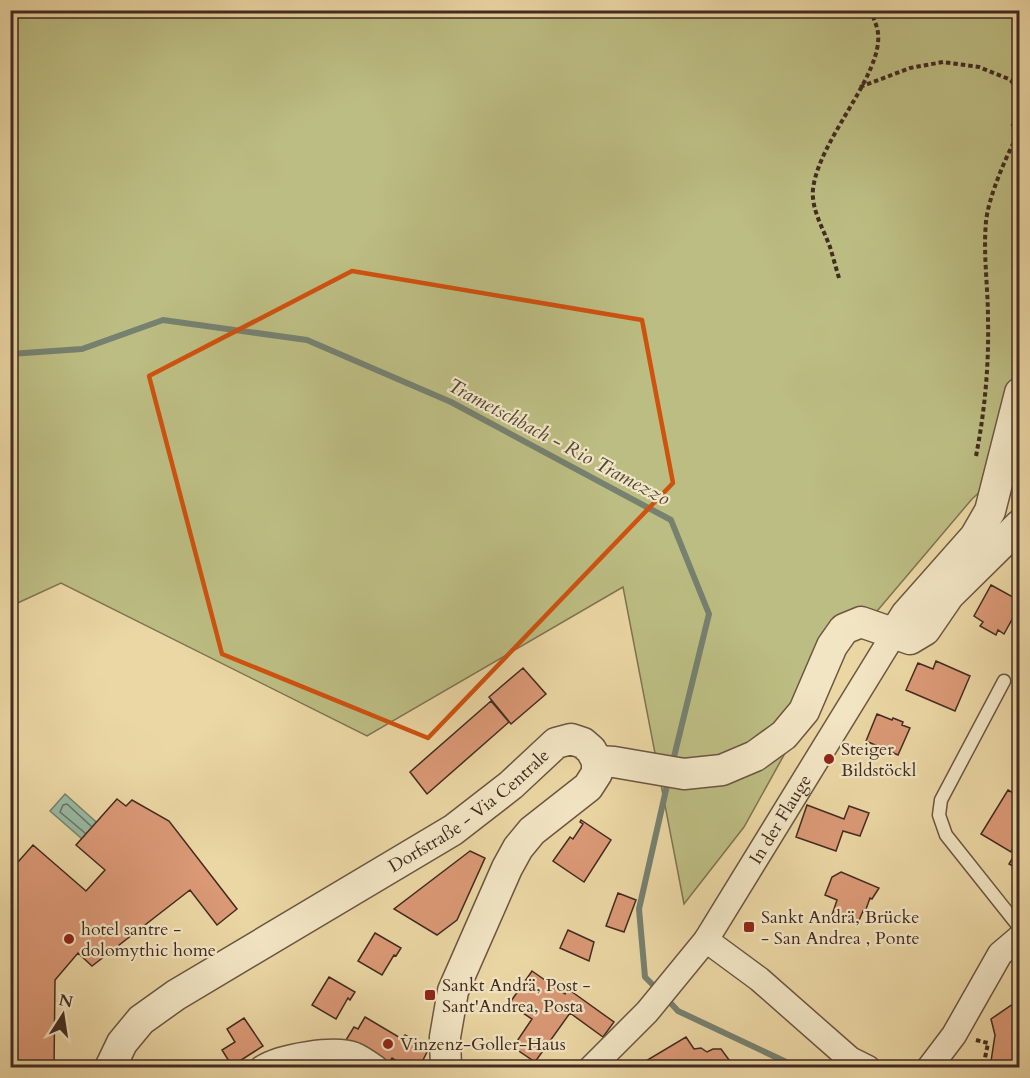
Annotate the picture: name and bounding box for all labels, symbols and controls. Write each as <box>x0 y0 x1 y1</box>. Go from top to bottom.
water label: Trametschbach - Rio Tramezzo <box>443 372 675 512</box>
place label: Steiger Bildstöckl <box>841 737 917 783</box>
street label: Dorfstraße - Via Centrale <box>383 743 555 878</box>
marker: Steiger Bildstöckl <box>822 752 836 766</box>
street label: In der Flauge <box>743 770 817 869</box>
place label: Sankt Andrä, Brücke - San Andrea , Ponte <box>761 905 920 951</box>
place label: hotel santre - dolomythic home <box>81 917 216 963</box>
marker: Sankt Andrä, Brücke - San Andrea , Ponte <box>742 920 756 934</box>
marker: hotel santre - dolomythic home <box>62 932 76 946</box>
place label: Sankt Andrä, Post - Sant'Andrea, Posta <box>442 973 591 1019</box>
north arrow <box>33 985 93 1045</box>
marker: Sankt Andrä, Post - Sant'Andrea, Posta <box>423 988 437 1002</box>
text: N <box>57 989 75 1014</box>
place label: Vinzenz-Goller-Haus <box>400 1032 566 1057</box>
marker: Vinzenz-Goller-Haus <box>381 1037 395 1051</box>

